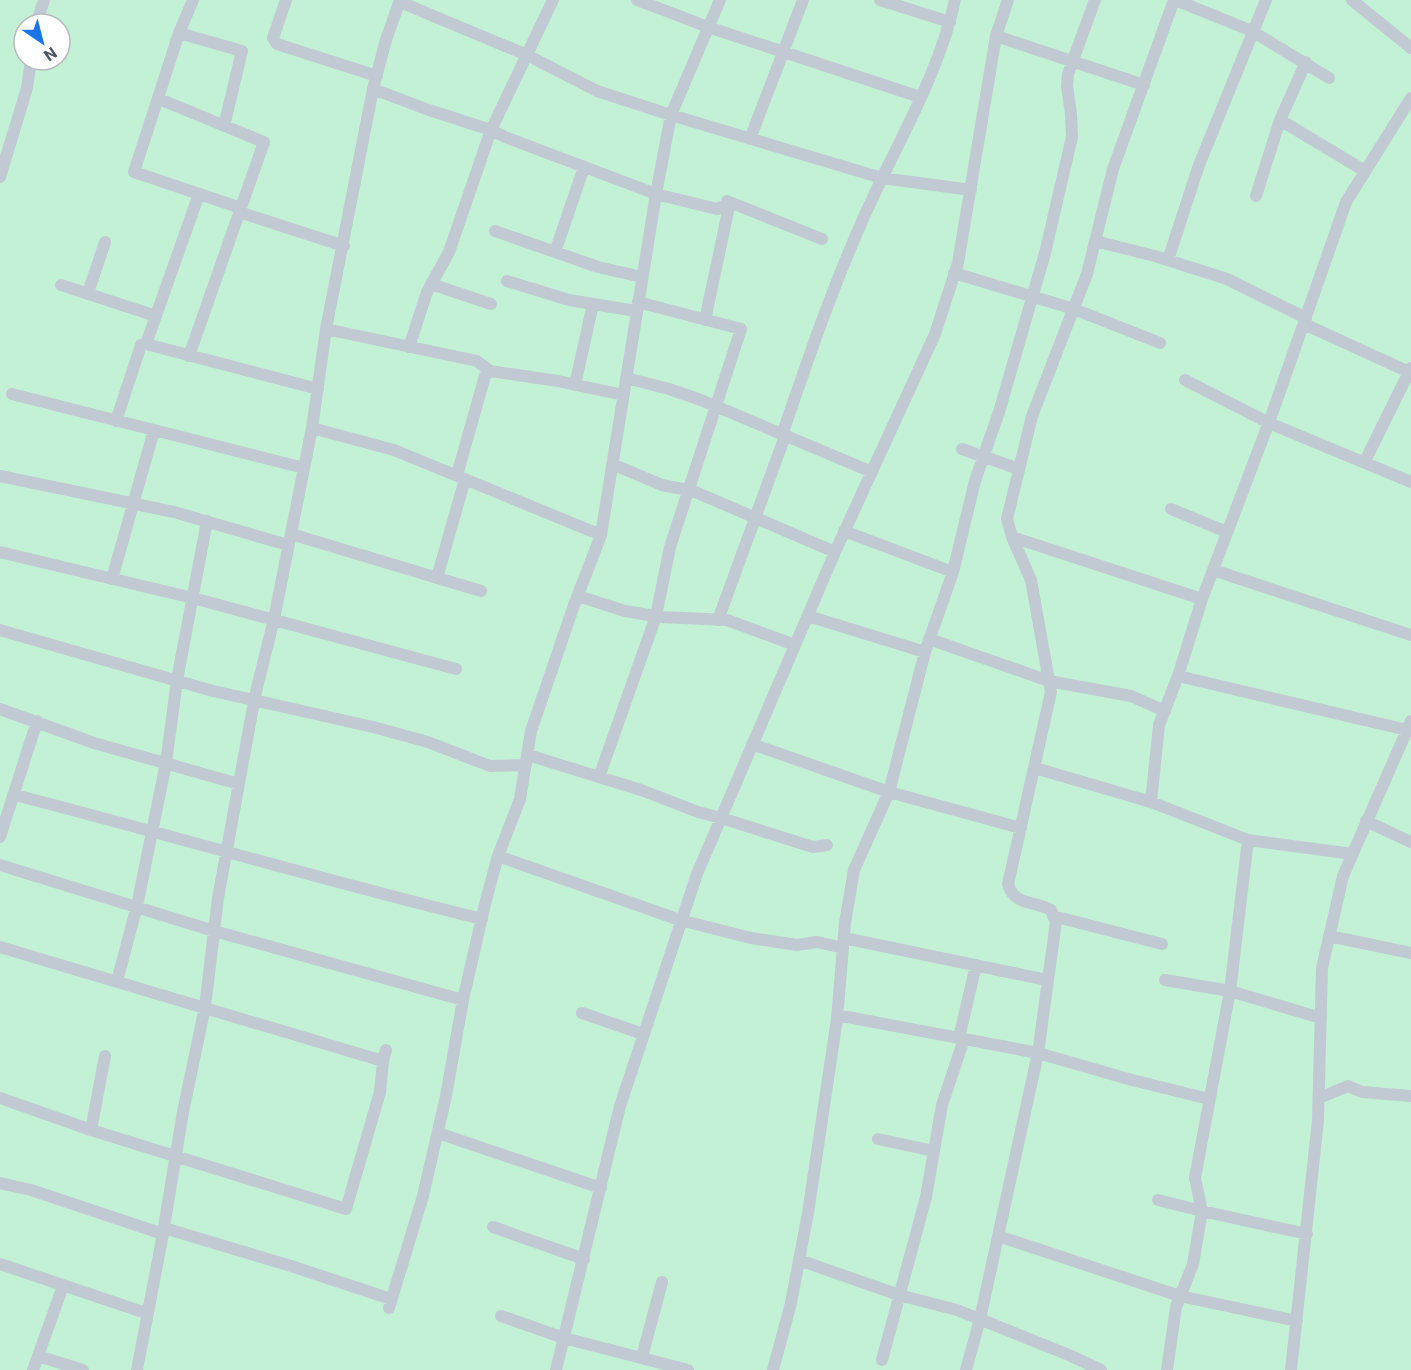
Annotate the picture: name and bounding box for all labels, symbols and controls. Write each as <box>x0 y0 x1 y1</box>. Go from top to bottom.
north arrow <box>12 12 72 72</box>
text: N <box>40 43 60 65</box>

